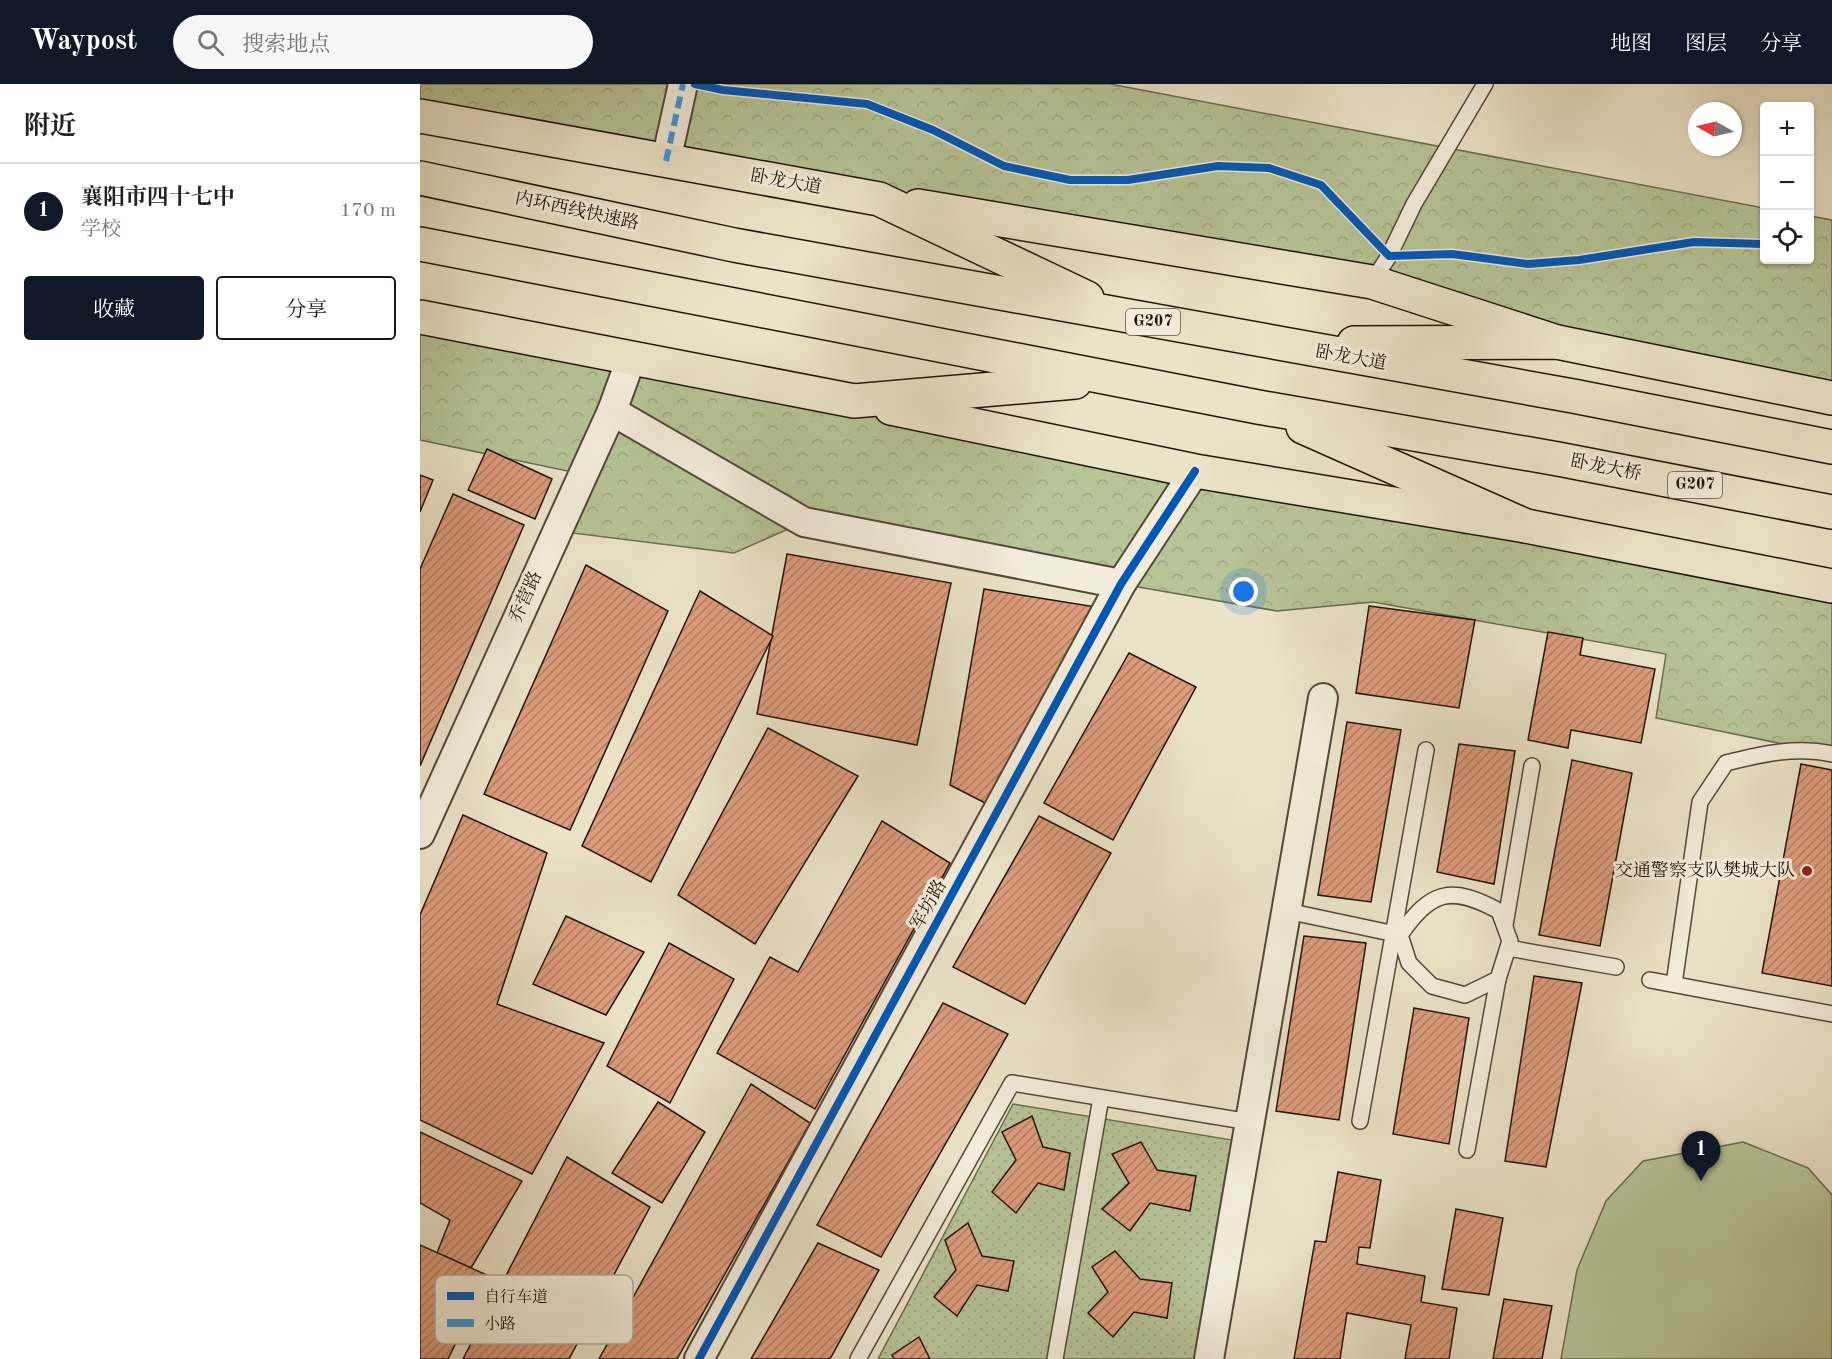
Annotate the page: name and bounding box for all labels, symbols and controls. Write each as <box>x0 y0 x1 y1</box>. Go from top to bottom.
search box <box>173 15 593 69</box>
icon: search <box>194 26 227 59</box>
text: Waypost <box>30 28 137 56</box>
text: 搜索地点 <box>242 34 330 56</box>
text: 地图 <box>1610 34 1652 55</box>
text: 图层 <box>1685 34 1727 55</box>
text: 分享 <box>1760 34 1802 55</box>
north arrow <box>1688 102 1742 156</box>
map controls <box>1760 102 1814 264</box>
button: + <box>1760 102 1814 156</box>
text: 附近 <box>24 114 76 140</box>
button: − <box>1760 156 1814 210</box>
street label: 卧龙大道 <box>749 165 823 197</box>
text: 襄阳市四十七中 <box>81 187 235 209</box>
street label: 内环西线快速路 <box>514 187 641 233</box>
text: 1 <box>38 201 49 221</box>
text: 170 m <box>340 201 396 221</box>
button: locate <box>1760 210 1814 264</box>
text: 学校 <box>81 220 121 240</box>
button: 收藏 <box>24 276 204 340</box>
button: 分享 <box>216 276 396 340</box>
road number: G207 <box>1126 309 1180 335</box>
street label: 卧龙大道 <box>1314 341 1388 373</box>
street label: 卧龙大桥 <box>1569 450 1643 484</box>
road number: G207 <box>1668 472 1722 498</box>
street label: 乔营路 <box>505 568 545 625</box>
your location <box>1229 577 1258 606</box>
place label: 交通警察支队樊城大队 <box>1615 860 1795 880</box>
marker: 交通警察支队樊城大队 <box>1800 864 1814 878</box>
street label: 军坊路 <box>906 876 950 933</box>
pin: 1 <box>1682 1132 1720 1181</box>
legend <box>435 1275 633 1344</box>
text: 自行车道 <box>484 1288 548 1306</box>
text: 小路 <box>484 1315 516 1333</box>

